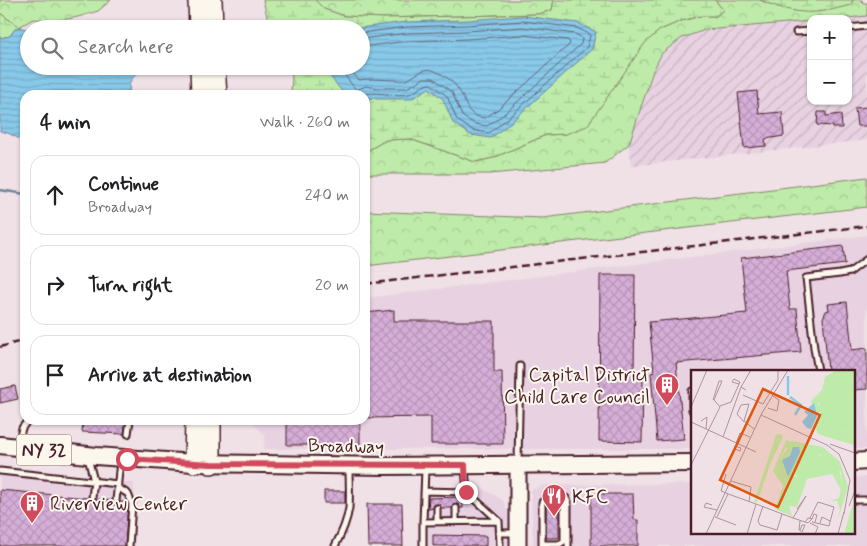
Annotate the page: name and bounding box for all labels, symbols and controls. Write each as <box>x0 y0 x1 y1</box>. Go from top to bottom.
map controls <box>807 15 852 105</box>
button: + <box>807 15 852 60</box>
search box <box>20 20 370 75</box>
icon: search <box>38 34 66 62</box>
text: Search here <box>78 35 174 60</box>
button: − <box>807 60 852 105</box>
text: 4 min <box>40 109 91 137</box>
text: Walk · 260 m <box>260 112 350 133</box>
text: Continue <box>88 172 159 197</box>
icon: ahead <box>41 181 69 209</box>
text: 240 m <box>305 185 349 206</box>
text: Broadway <box>88 197 152 218</box>
icon: right <box>41 271 69 299</box>
text: Turn right <box>88 273 172 298</box>
text: 20 m <box>315 275 349 296</box>
icon: arrive <box>41 361 69 389</box>
text: Arrive at destination <box>88 363 252 388</box>
place label: Capital District Child Care Council <box>504 363 650 410</box>
inset map <box>691 370 854 534</box>
building icon: Capital District Child Care Council <box>654 372 680 406</box>
street label: Broadway <box>308 433 384 460</box>
road number: NY 32 <box>17 434 72 466</box>
route start <box>116 448 139 471</box>
route end <box>455 481 478 504</box>
restaurant icon: KFC <box>541 483 567 517</box>
place label: KFC <box>572 485 608 510</box>
building icon: Riverview Center <box>19 490 45 524</box>
place label: Riverview Center <box>50 492 187 517</box>

